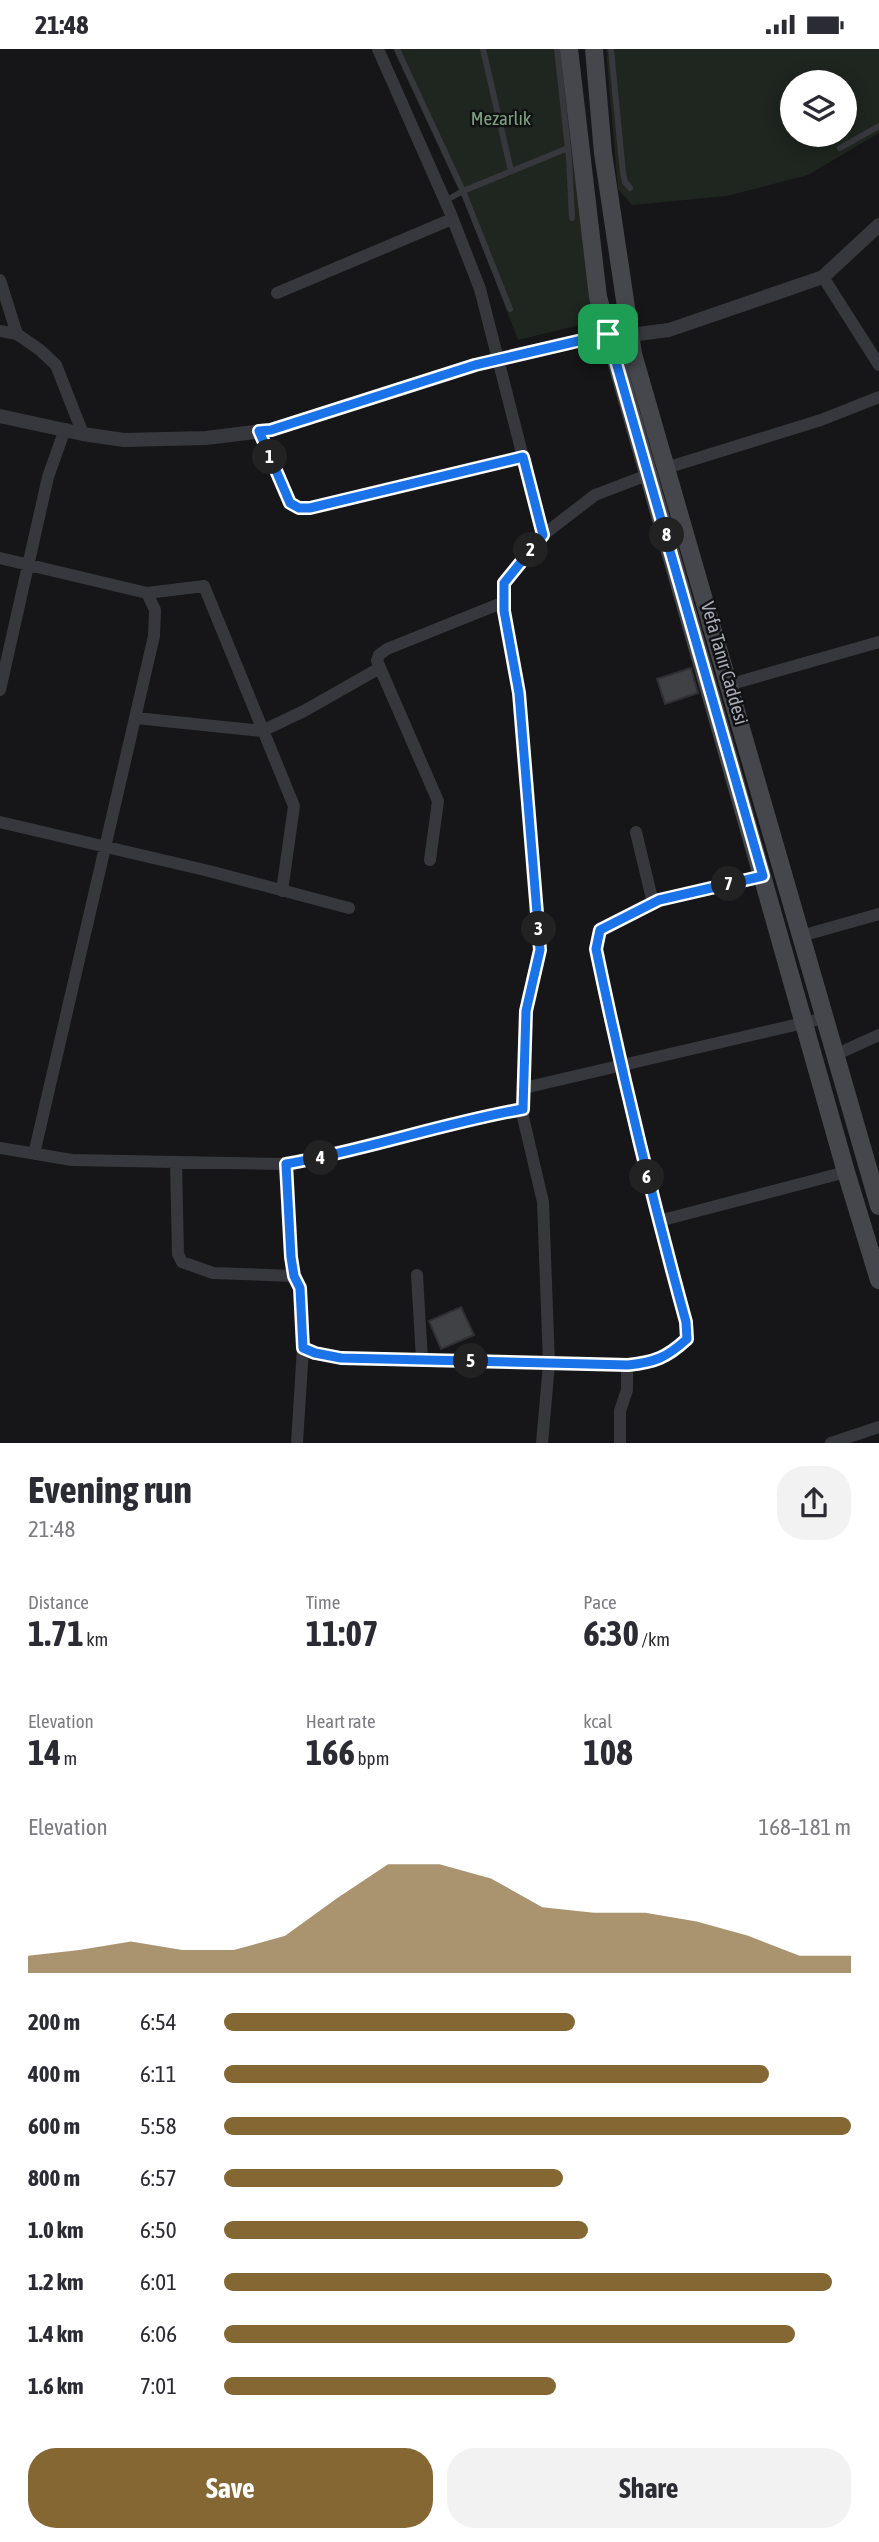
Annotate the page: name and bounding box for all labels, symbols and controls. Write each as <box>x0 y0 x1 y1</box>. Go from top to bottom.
text: 21:48 <box>35 10 89 40</box>
map controls <box>780 70 857 147</box>
button: layers <box>780 70 857 147</box>
park label: Mezarlık <box>471 107 532 129</box>
pin <box>578 304 638 364</box>
icon: arrive <box>589 315 627 353</box>
pin: 1 <box>252 439 288 475</box>
text: 1 <box>265 445 274 467</box>
pin: 8 <box>650 517 684 553</box>
text: 8 <box>662 523 671 545</box>
pin: 2 <box>514 533 548 567</box>
text: 2 <box>526 538 535 560</box>
street label: Vefa Tanır Caddesi <box>697 599 753 727</box>
pin: 7 <box>712 867 746 901</box>
text: 7 <box>724 872 733 894</box>
pin: 3 <box>522 911 556 947</box>
text: 3 <box>534 917 543 939</box>
pin: 4 <box>304 1141 338 1175</box>
text: 4 <box>316 1146 325 1168</box>
pin: 6 <box>630 1159 664 1195</box>
text: 6 <box>642 1165 651 1187</box>
pin: 5 <box>454 1343 489 1379</box>
text: 5 <box>466 1349 475 1371</box>
button: share <box>777 1466 851 1540</box>
text: Evening run <box>28 1468 192 1511</box>
text: 21:48 <box>28 1516 75 1542</box>
text: Distance <box>28 1591 89 1613</box>
text: Time <box>306 1591 340 1613</box>
text: Pace <box>583 1591 617 1613</box>
text: 1.71 <box>28 1613 84 1653</box>
text: 11:07 <box>306 1613 378 1653</box>
text: 6:30 <box>583 1613 639 1653</box>
text: km <box>84 1628 108 1650</box>
text: /km <box>639 1628 670 1650</box>
text: Elevation <box>28 1710 94 1732</box>
text: Heart rate <box>306 1710 376 1732</box>
text: kcal <box>583 1710 612 1732</box>
text: 14 <box>28 1732 61 1772</box>
text: 166 <box>306 1732 355 1772</box>
text: 108 <box>583 1732 633 1772</box>
text: m <box>61 1747 77 1769</box>
text: bpm <box>355 1747 389 1769</box>
text: Elevation <box>28 1814 108 1840</box>
text: 168–181 m <box>758 1814 851 1840</box>
text: 200 m <box>28 2009 80 2035</box>
text: 6:54 <box>140 2009 177 2035</box>
text: 400 m <box>28 2061 80 2087</box>
text: 6:11 <box>140 2061 177 2087</box>
text: 600 m <box>28 2113 80 2139</box>
text: 5:58 <box>140 2113 177 2139</box>
text: 800 m <box>28 2165 80 2191</box>
text: 6:57 <box>140 2165 177 2191</box>
text: 1.0 km <box>28 2217 84 2243</box>
text: 6:50 <box>140 2217 177 2243</box>
text: 1.2 km <box>28 2269 84 2295</box>
text: 6:01 <box>140 2269 177 2295</box>
text: 1.4 km <box>28 2321 84 2347</box>
text: 6:06 <box>140 2321 177 2347</box>
text: 1.6 km <box>28 2373 84 2399</box>
text: 7:01 <box>140 2373 177 2399</box>
button: Save <box>28 2448 433 2528</box>
button: Share <box>447 2448 851 2528</box>

